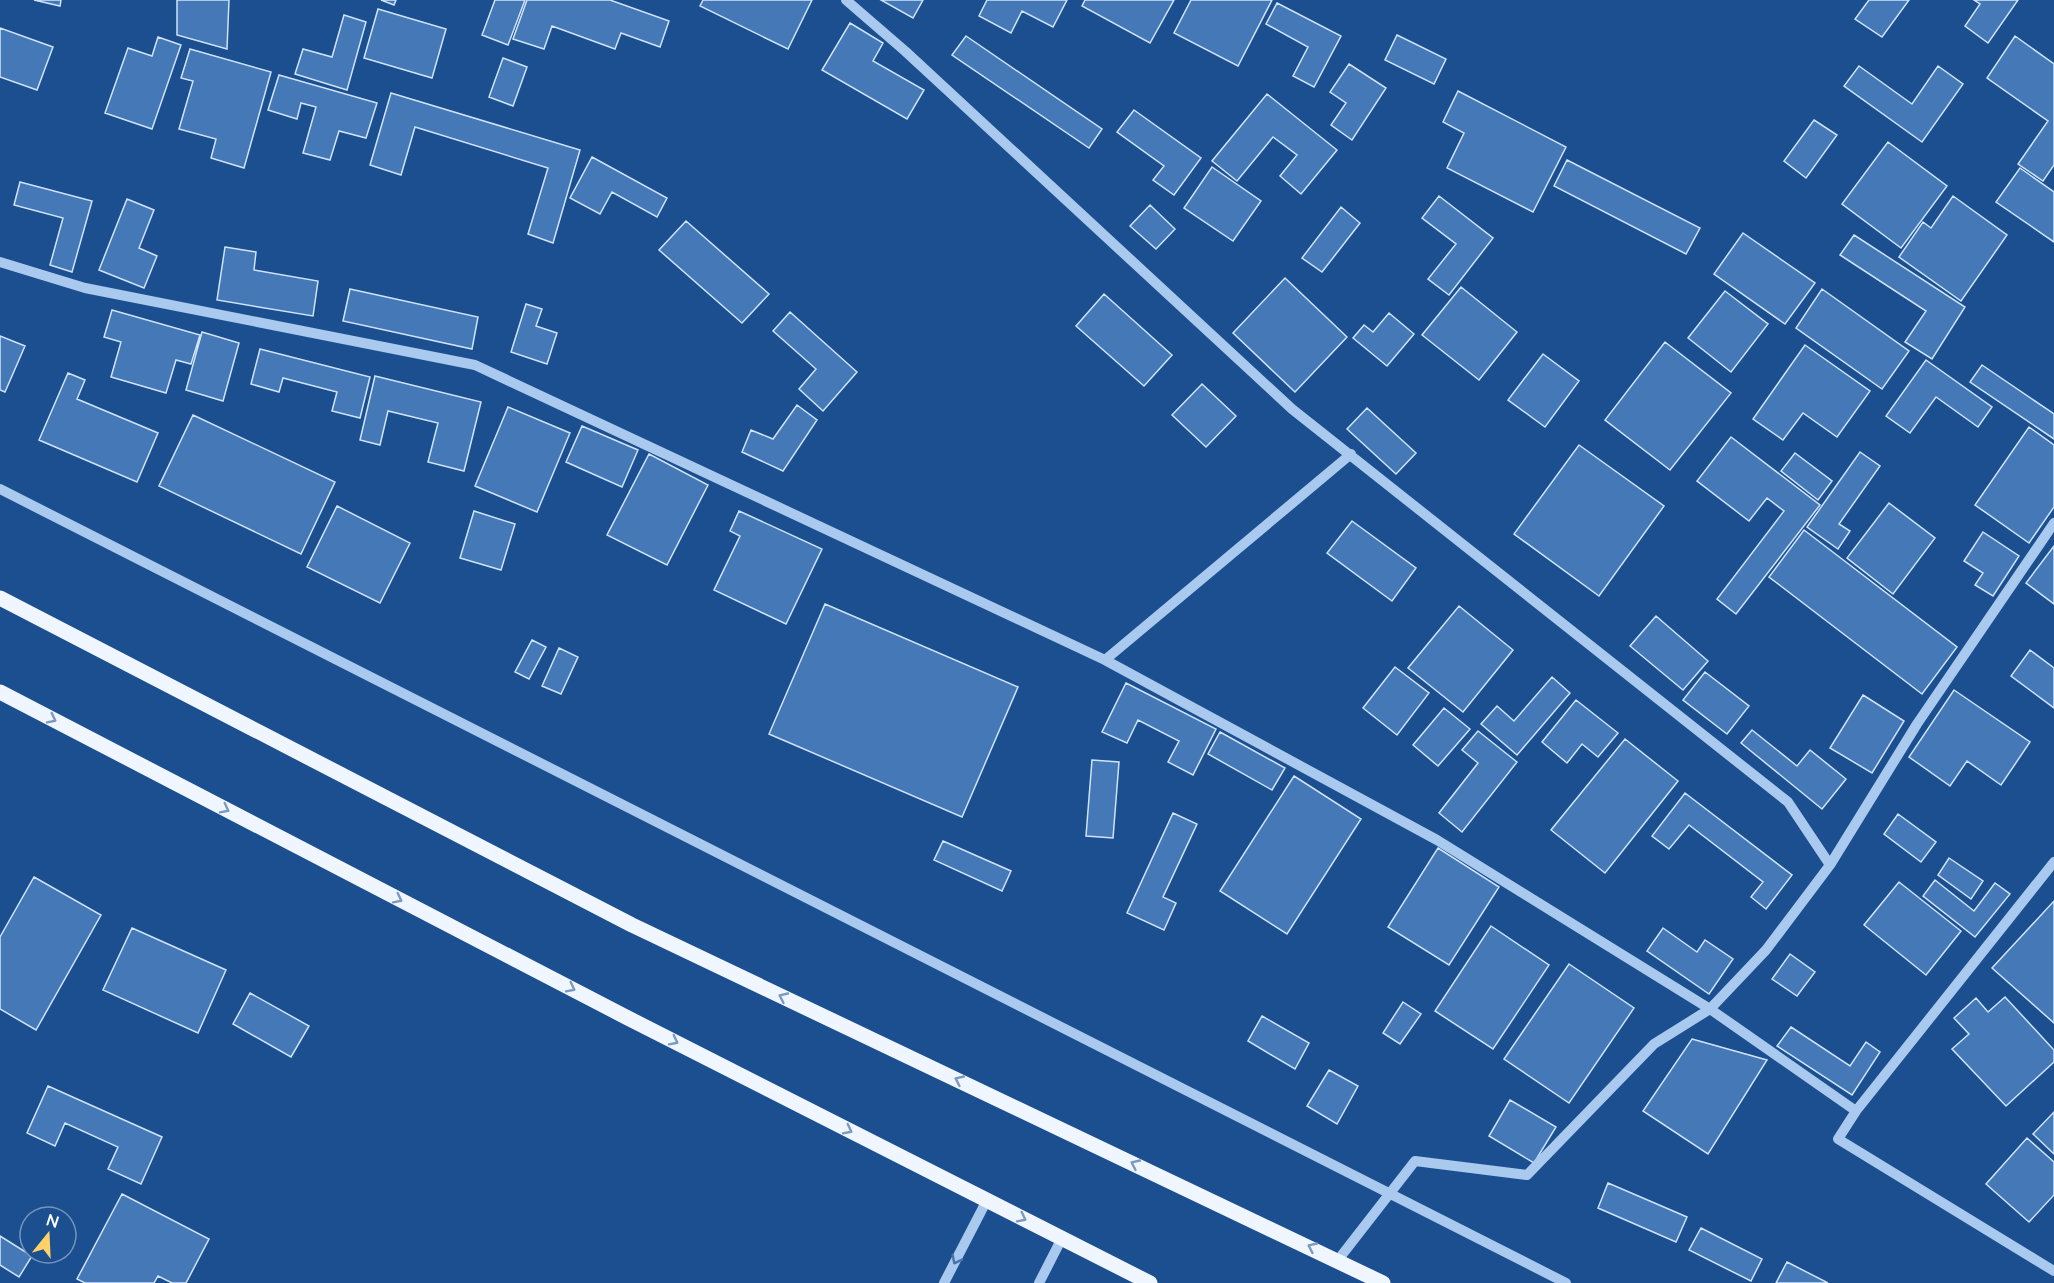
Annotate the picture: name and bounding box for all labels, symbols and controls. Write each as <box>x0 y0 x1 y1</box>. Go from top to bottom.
one-way arrow <box>46 712 56 723</box>
one-way arrow <box>219 802 229 813</box>
one-way arrow <box>392 891 403 903</box>
one-way arrow <box>565 981 576 993</box>
one-way arrow <box>779 992 790 1004</box>
one-way arrow <box>668 1034 679 1045</box>
one-way arrow <box>955 1076 966 1088</box>
one-way arrow <box>842 1122 853 1134</box>
one-way arrow <box>1131 1159 1142 1171</box>
north arrow <box>18 1205 78 1265</box>
text: N <box>44 1209 62 1231</box>
one-way arrow <box>1016 1211 1026 1222</box>
one-way arrow <box>1307 1243 1318 1255</box>
one-way arrow <box>952 1254 963 1264</box>

